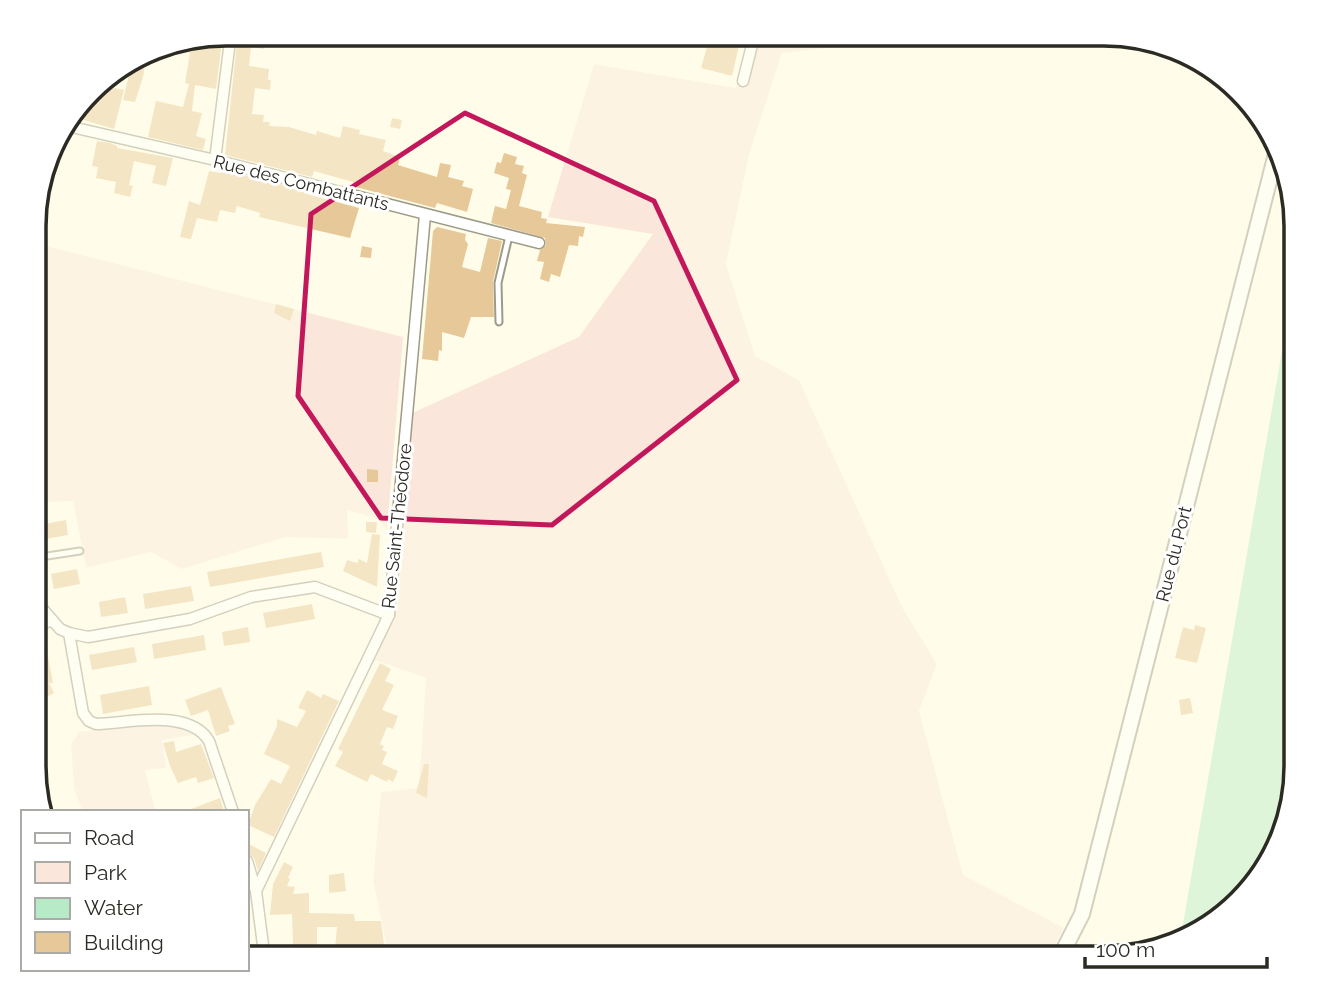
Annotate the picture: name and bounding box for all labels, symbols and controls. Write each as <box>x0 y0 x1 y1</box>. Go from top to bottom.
street label: Rue des Combattants <box>211 151 391 215</box>
street label: Rue Saint-Théodore <box>377 442 416 610</box>
street label: Rue du Port <box>1151 504 1196 604</box>
legend <box>21 810 248 971</box>
text: Road <box>84 825 134 850</box>
text: Park <box>84 860 127 885</box>
text: Water <box>84 895 143 920</box>
scale bar <box>1085 926 1267 970</box>
text: Building <box>84 930 164 955</box>
text: 100 m <box>1096 937 1155 962</box>

